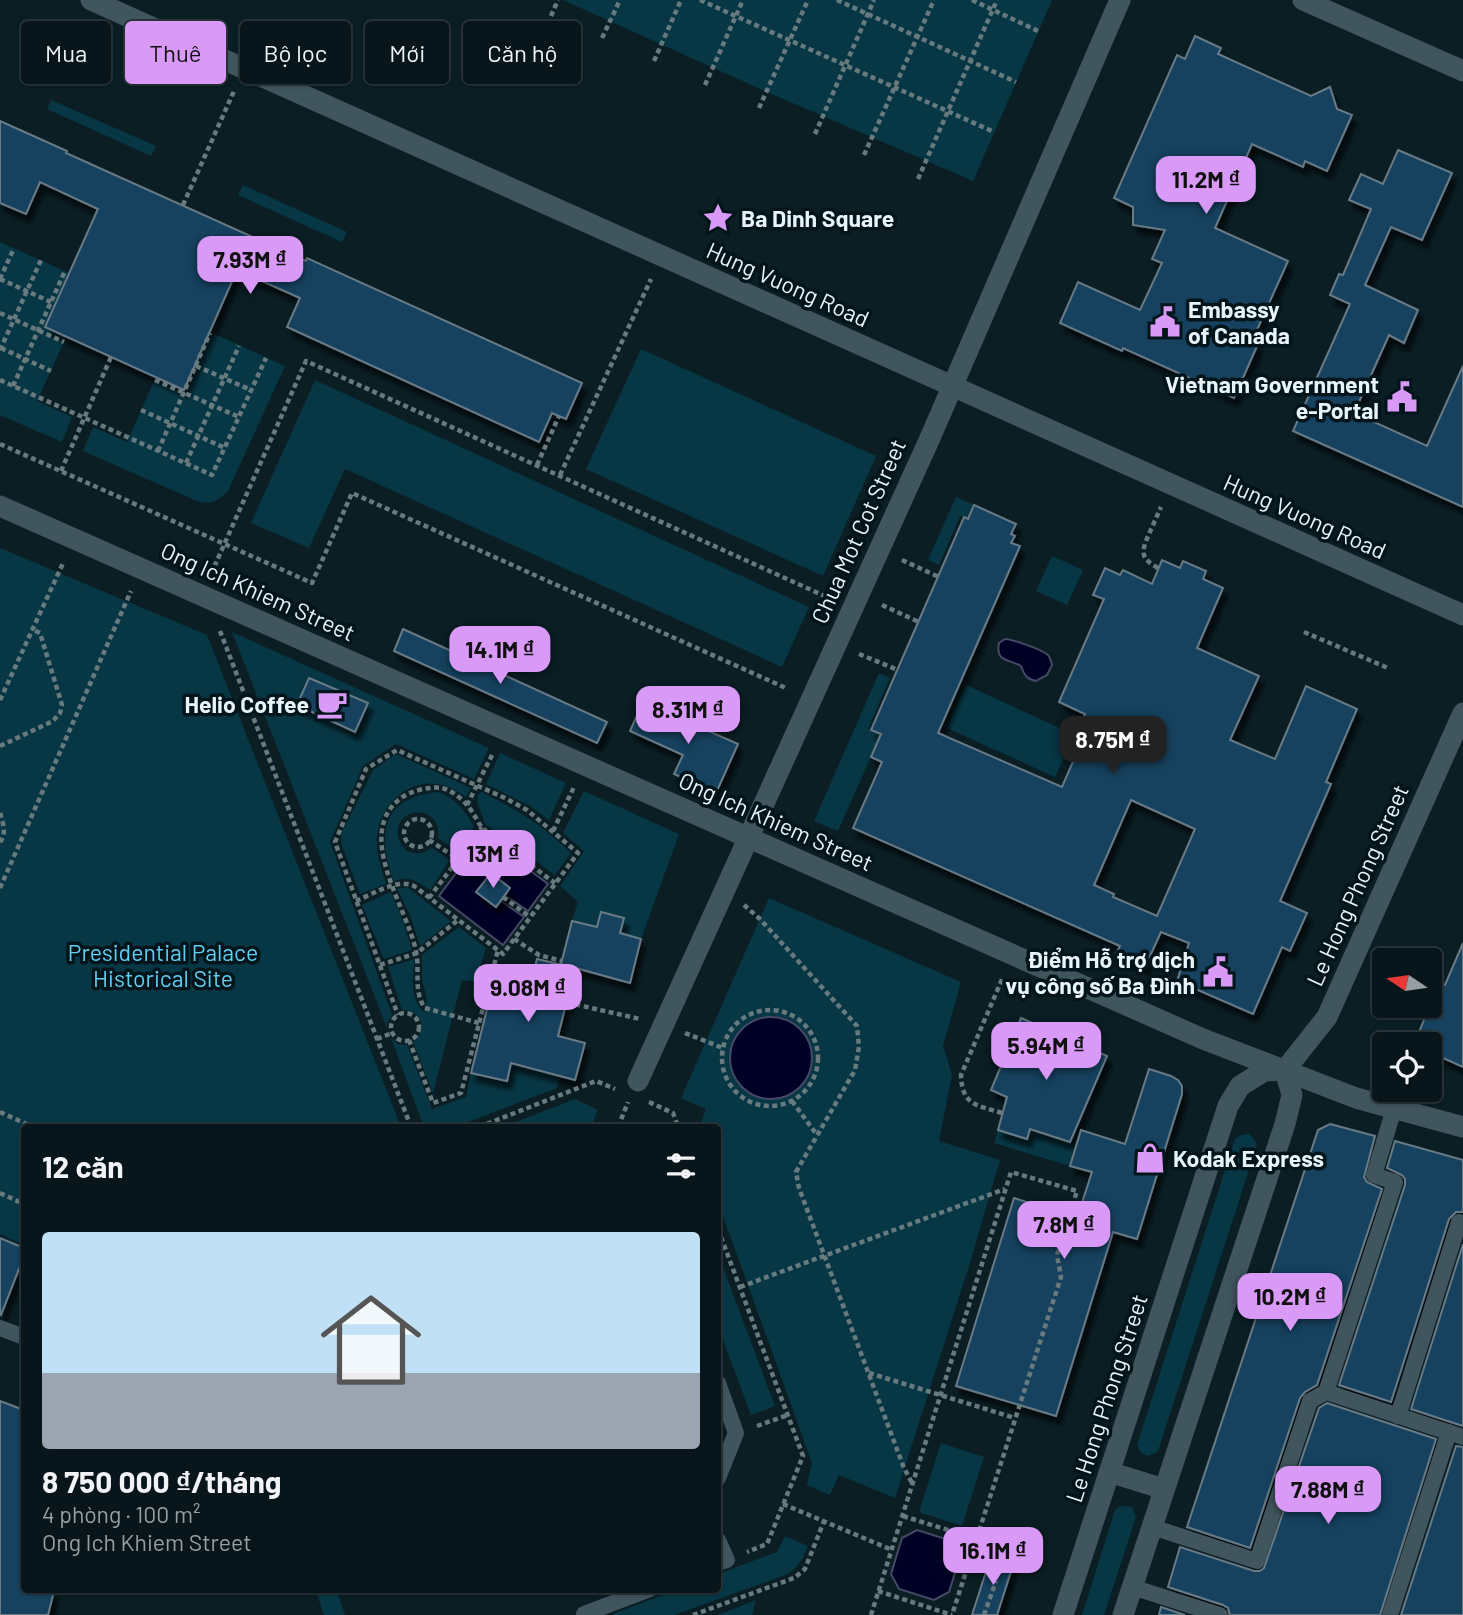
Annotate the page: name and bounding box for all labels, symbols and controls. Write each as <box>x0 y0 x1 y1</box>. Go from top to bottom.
chip: Mua <box>21 21 111 84</box>
chip: Thuê <box>125 21 226 84</box>
chip: Bộ lọc <box>240 21 351 84</box>
chip: Mới <box>365 21 449 84</box>
chip: Căn hộ <box>463 21 581 84</box>
pin: 11.2M ₫ <box>1141 156 1271 216</box>
text: 11.2M ₫ <box>1172 165 1240 193</box>
place icon: Ba Dinh Square <box>701 201 735 235</box>
place label: Ba Dinh Square <box>741 204 894 232</box>
pin: 7.93M ₫ <box>185 236 315 296</box>
street label: Hung Vuong Road <box>702 236 874 332</box>
text: 7.93M ₫ <box>213 245 287 273</box>
place label: Embassy of Canada <box>1188 295 1290 349</box>
public building icon: Embassy of Canada <box>1148 305 1182 339</box>
place label: Vietnam Government e-Portal <box>1165 370 1379 424</box>
public building icon: Vietnam Government e-Portal <box>1385 380 1419 414</box>
street label: Chua Mot Cot Street <box>805 434 911 628</box>
street label: Hung Vuong Road <box>1219 468 1391 564</box>
street label: Ong Ich Khiem Street <box>157 536 359 646</box>
pin: 14.1M ₫ <box>435 626 565 686</box>
text: 14.1M ₫ <box>465 635 535 663</box>
pin: 8.31M ₫ <box>623 686 753 746</box>
cafe icon: Helio Coffee <box>315 687 349 721</box>
place label: Helio Coffee <box>184 690 309 718</box>
text: 8.31M ₫ <box>652 695 724 723</box>
pin: 8.75M ₫ <box>1048 716 1178 776</box>
text: 8.75M ₫ <box>1075 725 1151 753</box>
street label: Ong Ich Khiem Street <box>675 766 877 876</box>
street label: Le Hong Phong Street <box>1300 780 1414 990</box>
pin: 13M ₫ <box>444 830 542 890</box>
text: 13M ₫ <box>466 839 520 867</box>
park label: Presidential Palace Historical Site <box>68 938 258 992</box>
place label: Điểm Hỗ trợ dịch vụ công số Ba Đình <box>1005 945 1195 999</box>
north arrow <box>1372 948 1442 1018</box>
map controls <box>1372 948 1442 1102</box>
public building icon: Điểm Hỗ trợ dịch vụ công số Ba Đình <box>1201 955 1235 989</box>
pin: 9.08M ₫ <box>463 964 593 1024</box>
text: 9.08M ₫ <box>490 973 566 1001</box>
pin: 5.94M ₫ <box>981 1023 1111 1082</box>
text: 5.94M ₫ <box>1007 1031 1085 1059</box>
button: locate <box>1372 1032 1442 1102</box>
shop icon: Kodak Express <box>1133 1141 1167 1175</box>
place label: Kodak Express <box>1173 1144 1324 1172</box>
icon: filters <box>662 1147 700 1185</box>
text: 12 căn <box>42 1148 124 1184</box>
pin: 7.8M ₫ <box>1007 1202 1121 1261</box>
text: 7.8M ₫ <box>1033 1210 1095 1238</box>
pin: 10.2M ₫ <box>1225 1274 1355 1333</box>
icon: home <box>308 1277 434 1403</box>
text: 10.2M ₫ <box>1253 1282 1327 1310</box>
street label: Le Hong Phong Street <box>1059 1290 1153 1506</box>
text: 8 750 000 ₫/tháng <box>42 1463 282 1499</box>
pin: 7.88M ₫ <box>1263 1466 1393 1526</box>
text: 7.88M ₫ <box>1291 1475 1365 1503</box>
text: 4 phòng · 100 m² <box>42 1500 200 1528</box>
text: Ong Ich Khiem Street <box>42 1528 252 1556</box>
pin: 16.1M ₫ <box>928 1528 1058 1587</box>
text: 16.1M ₫ <box>959 1536 1027 1564</box>

